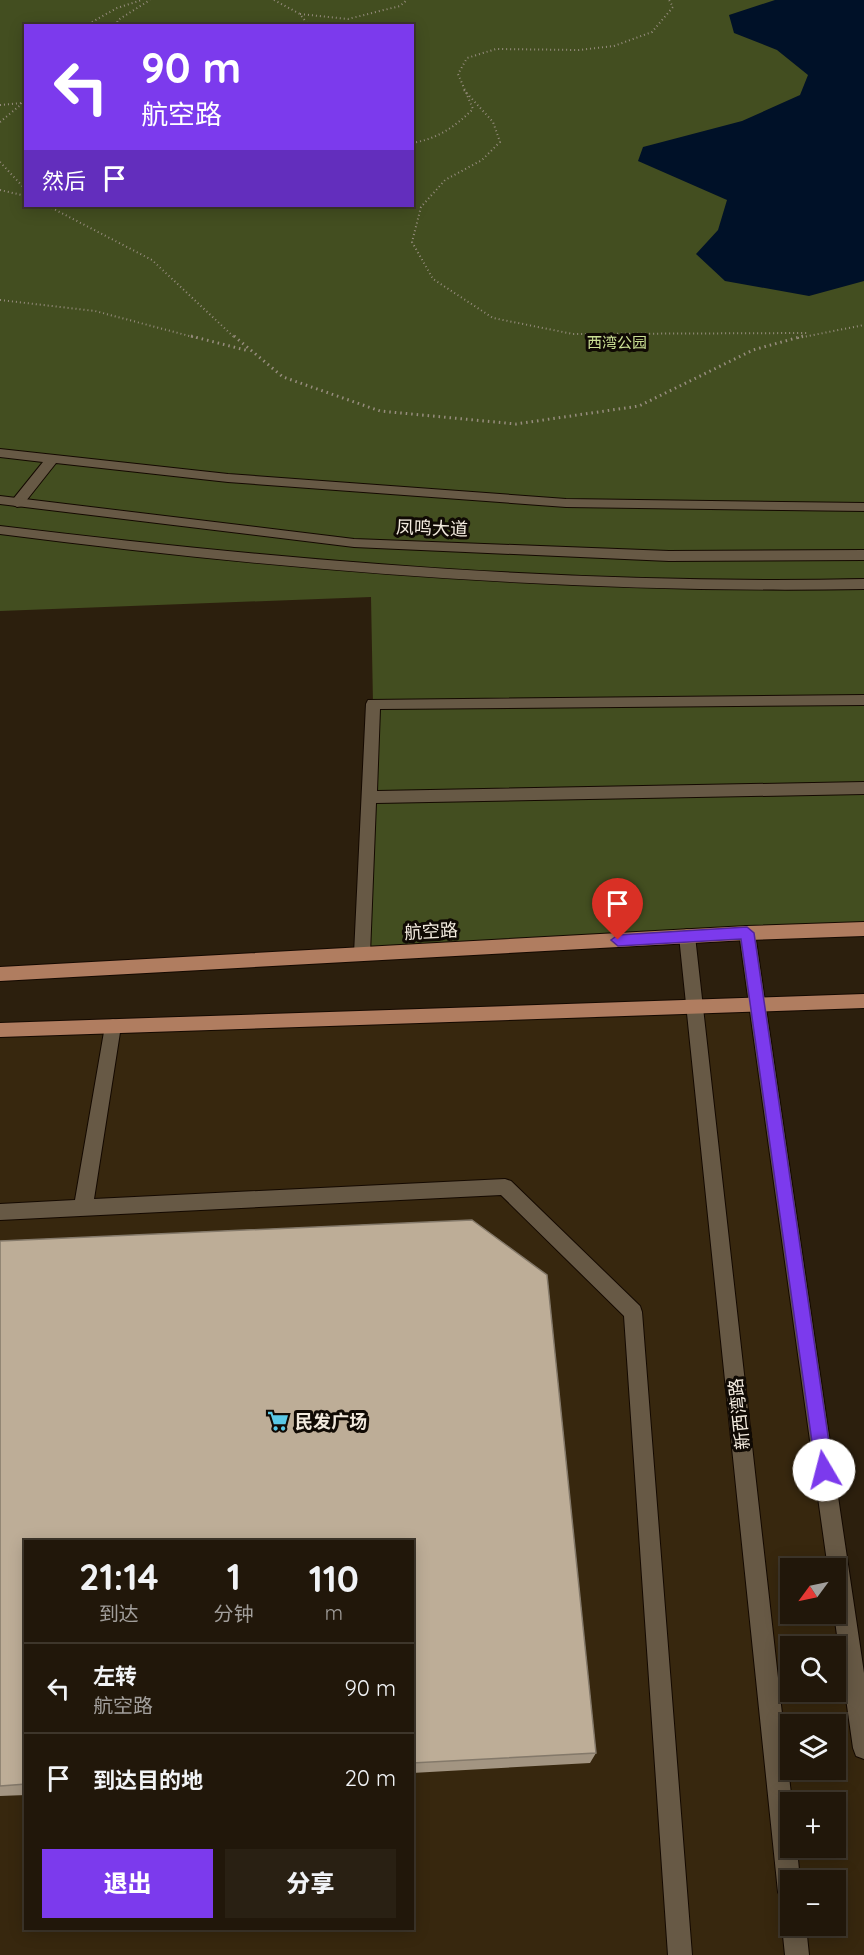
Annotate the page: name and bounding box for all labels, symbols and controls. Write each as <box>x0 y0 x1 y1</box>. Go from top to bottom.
text: 90 m <box>141 41 241 94</box>
icon: left <box>42 48 120 126</box>
text: 航空路 <box>141 97 222 131</box>
icon: arrive <box>98 162 131 195</box>
text: 然后 <box>42 167 86 195</box>
park label: 西湾公园 <box>587 333 647 352</box>
street label: 凤鸣大道 <box>396 515 468 541</box>
pin <box>592 878 643 940</box>
icon: arrive <box>601 887 634 920</box>
street label: 航空路 <box>403 918 459 944</box>
street label: 新西湾路 <box>724 1377 754 1451</box>
supermarket icon: 民发广场 <box>266 1409 290 1433</box>
place label: 民发广场 <box>295 1410 367 1433</box>
position arrow <box>792 1438 856 1502</box>
text: 21:14 <box>79 1554 159 1599</box>
text: 1 <box>227 1554 241 1599</box>
text: 110 <box>309 1556 359 1601</box>
north arrow <box>780 1558 846 1624</box>
map controls <box>780 1558 846 1936</box>
text: m <box>325 1600 343 1625</box>
text: 到达 <box>99 1601 139 1626</box>
text: 分钟 <box>214 1601 254 1626</box>
button: search <box>780 1636 846 1702</box>
text: 左转 <box>93 1662 137 1690</box>
icon: left <box>42 1672 75 1705</box>
text: 90 m <box>345 1674 396 1702</box>
text: 航空路 <box>93 1693 153 1718</box>
button: layers <box>780 1714 846 1780</box>
icon: arrive <box>42 1762 75 1795</box>
text: 20 m <box>345 1764 396 1792</box>
text: 到达目的地 <box>93 1766 203 1794</box>
button: + <box>780 1792 846 1858</box>
button: 退出 <box>42 1849 213 1918</box>
button: 分享 <box>225 1849 396 1918</box>
button: − <box>780 1870 846 1936</box>

